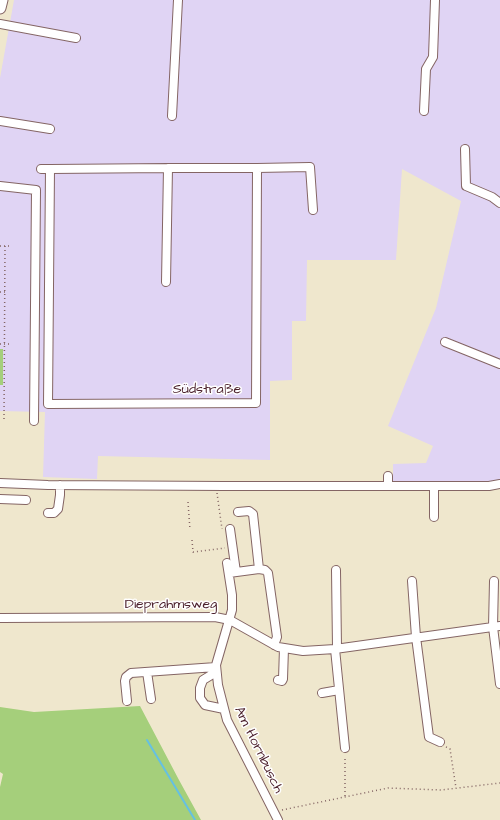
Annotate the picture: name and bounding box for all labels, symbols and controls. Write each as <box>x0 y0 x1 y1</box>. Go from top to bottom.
street label: Südstraße <box>173 382 241 398</box>
street label: Dieprahmsweg <box>125 597 217 613</box>
street label: Am Hornbusch <box>230 704 286 796</box>

